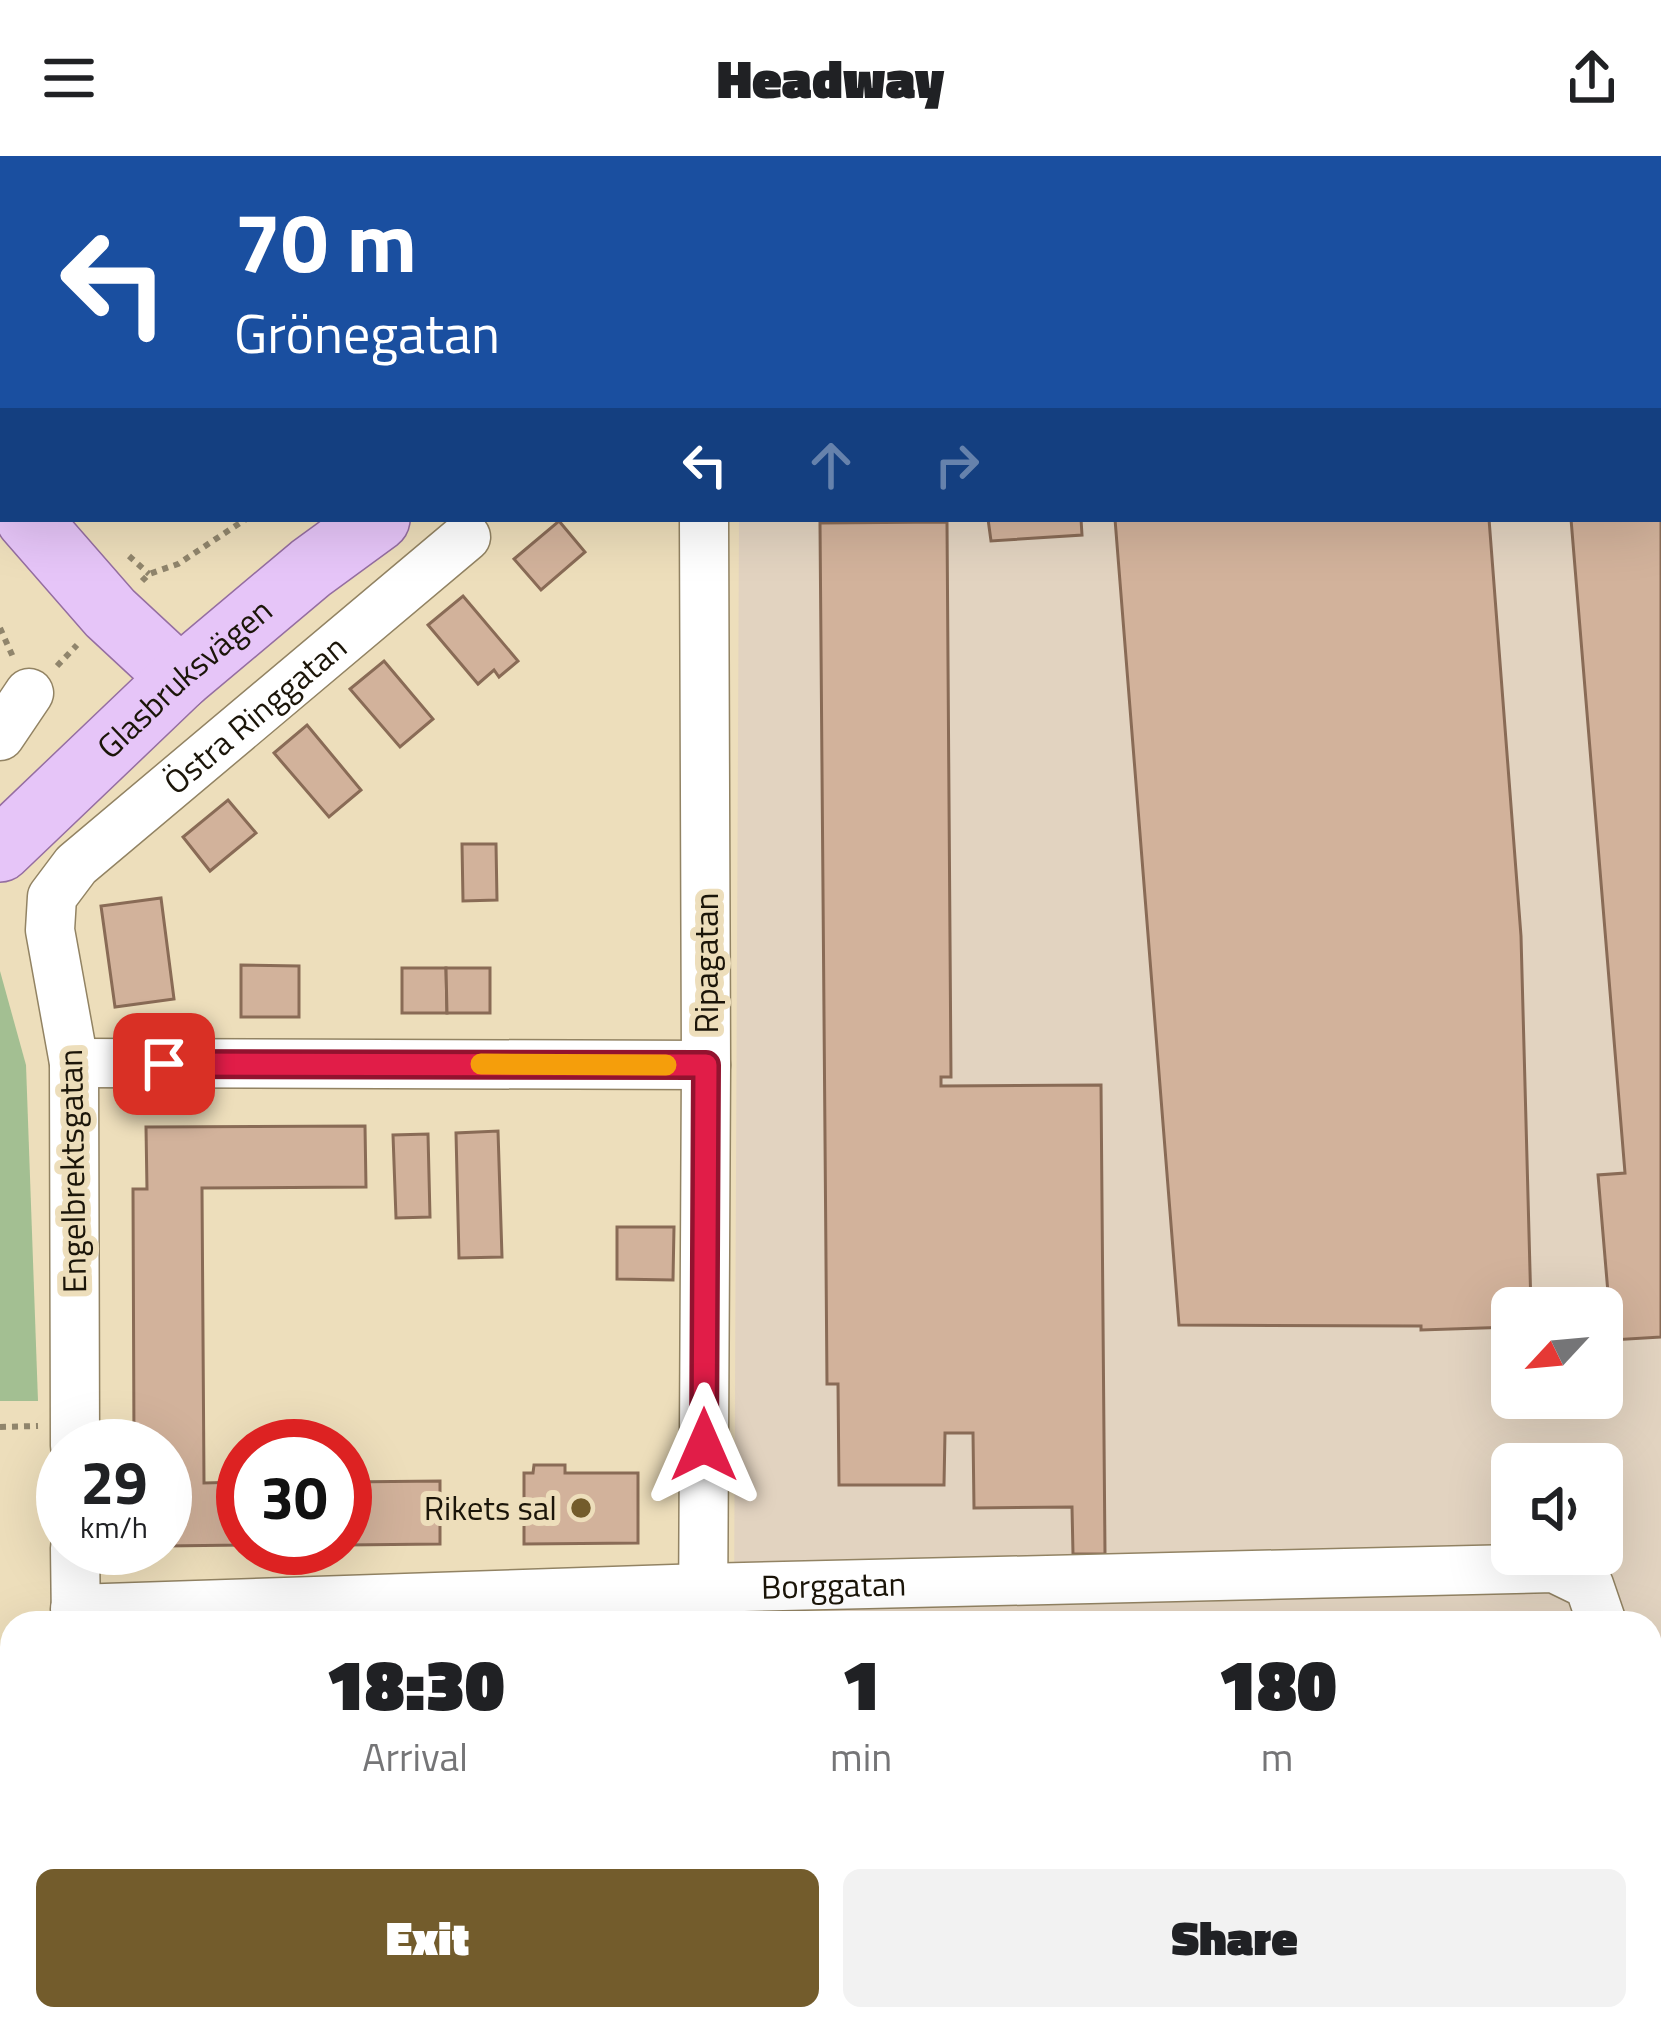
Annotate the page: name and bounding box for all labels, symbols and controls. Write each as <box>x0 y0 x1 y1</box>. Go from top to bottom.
text: Headway <box>717 37 944 119</box>
icon: menu <box>36 45 102 111</box>
icon: share <box>1559 45 1625 111</box>
text: 70 m <box>234 177 417 305</box>
icon: left <box>36 204 192 360</box>
text: Grönegatan <box>234 292 500 374</box>
icon: left <box>672 432 738 498</box>
icon: ahead <box>798 432 864 498</box>
icon: right <box>924 432 990 498</box>
street label: Glasbruksvägen <box>85 586 283 770</box>
street label: Östra Ringgatan <box>152 623 357 806</box>
street label: Ripagatan <box>681 893 731 1033</box>
pin <box>113 1013 215 1115</box>
icon: arrive <box>131 1031 197 1097</box>
street label: Engelbrektsgatan <box>45 1048 99 1294</box>
north arrow <box>1491 1287 1623 1419</box>
map controls <box>1491 1287 1623 1575</box>
position arrow <box>641 1382 767 1508</box>
speed limit sign: 30 <box>216 1419 372 1575</box>
text: 29 <box>80 1436 148 1527</box>
button: sound <box>1491 1443 1623 1575</box>
place label: Rikets sal <box>424 1483 557 1533</box>
marker: Rikets sal <box>568 1495 594 1521</box>
text: km/h <box>80 1504 148 1550</box>
street label: Borggatan <box>760 1558 907 1612</box>
text: 18:30 <box>325 1628 505 1738</box>
text: 1 <box>841 1628 881 1738</box>
text: 180 <box>1218 1628 1337 1738</box>
text: Arrival <box>362 1727 468 1786</box>
text: min <box>830 1727 892 1786</box>
text: m <box>1261 1727 1293 1786</box>
button: Exit <box>36 1869 819 2007</box>
button: Share <box>843 1869 1626 2007</box>

